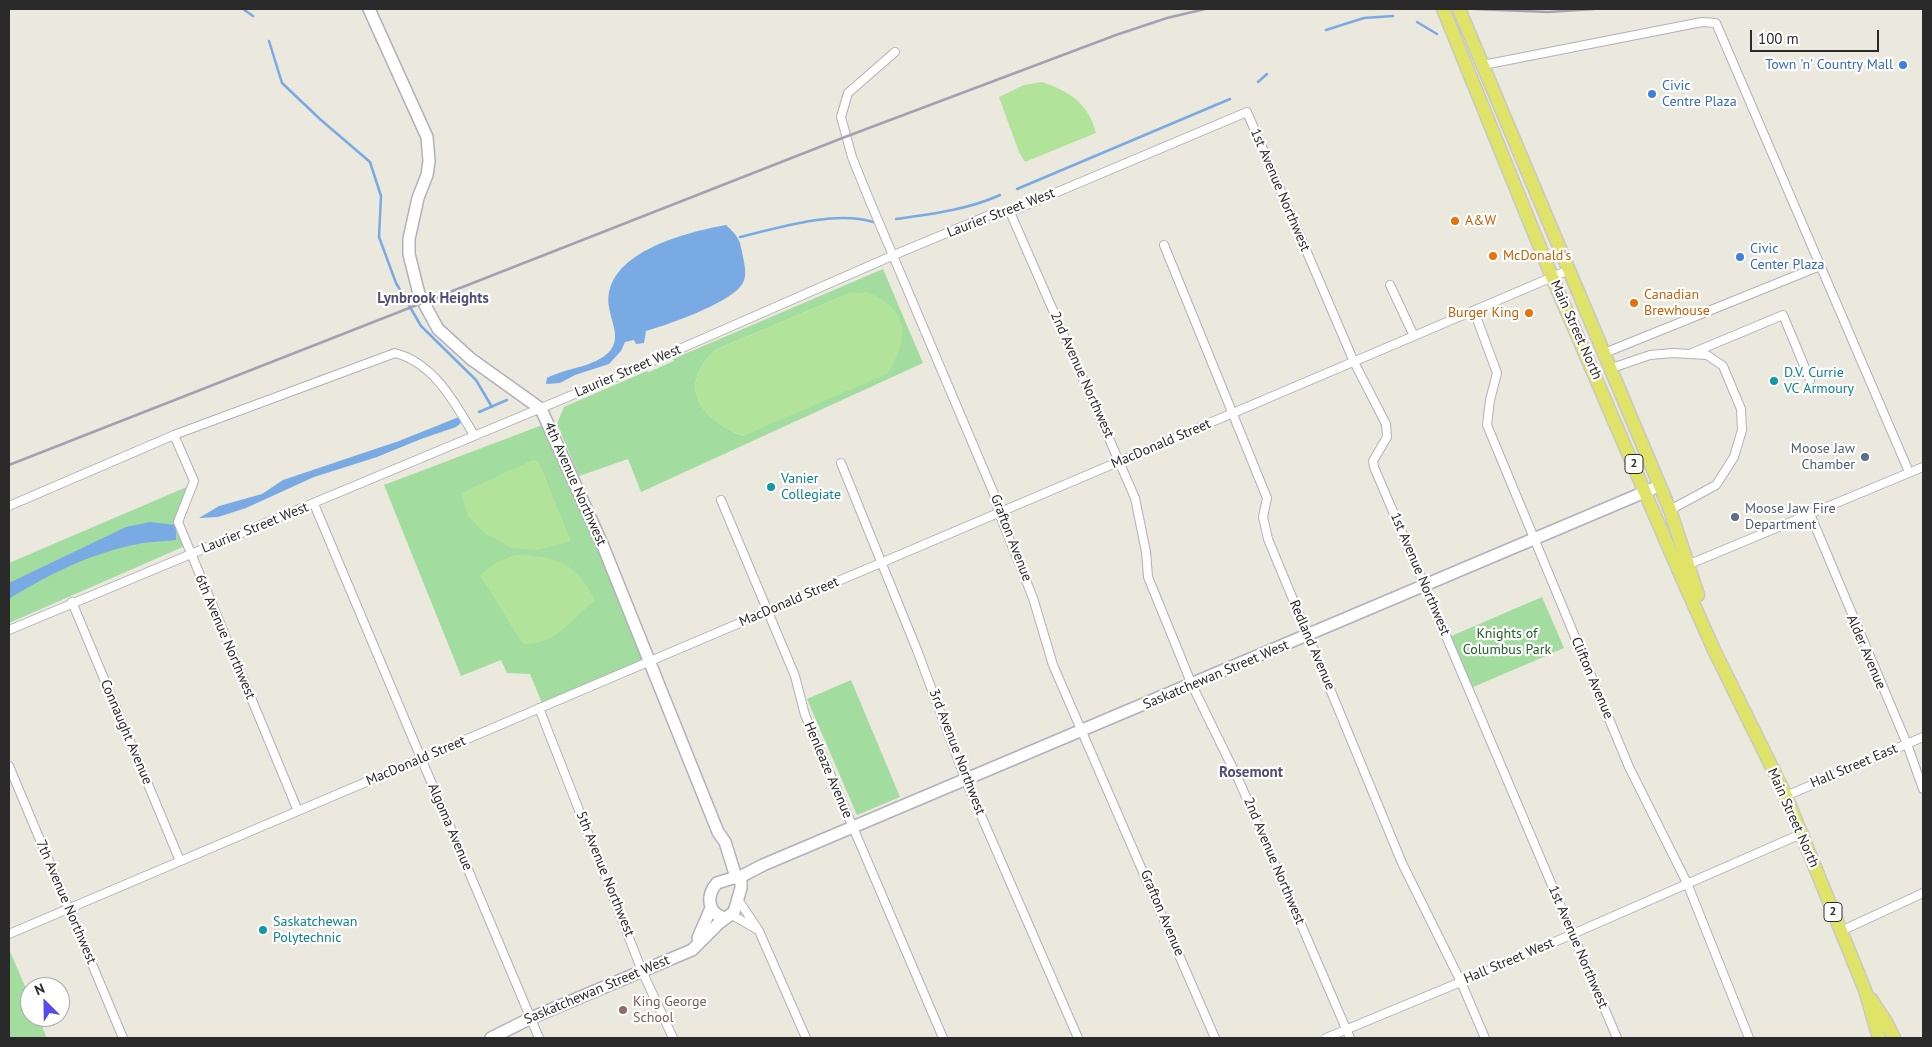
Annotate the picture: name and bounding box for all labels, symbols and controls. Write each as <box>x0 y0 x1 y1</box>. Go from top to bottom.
scale bar <box>1752 20 1881 52</box>
text: 100 m <box>1758 29 1799 48</box>
place label: Town 'n' Country Mall <box>1765 57 1893 73</box>
marker: Town 'n' Country Mall <box>1897 59 1909 71</box>
place label: Civic Centre Plaza <box>1662 78 1737 110</box>
marker: Civic Centre Plaza <box>1646 88 1658 100</box>
street label: 1st Avenue Northwest <box>1247 126 1313 254</box>
street label: Laurier Street West <box>945 185 1057 241</box>
place label: A&W <box>1465 213 1496 229</box>
marker: A&W <box>1449 215 1461 227</box>
place label: Civic Center Plaza <box>1750 241 1825 274</box>
place label: McDonald's <box>1503 248 1571 264</box>
marker: McDonald's <box>1487 250 1499 262</box>
marker: Civic Center Plaza <box>1734 251 1746 263</box>
street label: Main Street North <box>1547 278 1605 382</box>
place label: Canadian Brewhouse <box>1644 287 1710 320</box>
district label: Lynbrook Heights <box>377 290 489 308</box>
marker: Canadian Brewhouse <box>1628 297 1640 309</box>
place label: Burger King <box>1448 305 1519 321</box>
marker: Burger King <box>1523 307 1535 319</box>
street label: 2nd Avenue Northwest <box>1047 309 1117 441</box>
street label: Laurier Street West <box>572 341 684 401</box>
place label: D.V. Currie VC Armoury <box>1784 365 1854 398</box>
marker: D.V. Currie VC Armoury <box>1768 375 1780 387</box>
street label: MacDonald Street <box>1109 415 1213 473</box>
street label: 4th Avenue Northwest <box>540 420 610 548</box>
place label: Moose Jaw Chamber <box>1791 441 1855 474</box>
marker: Moose Jaw Chamber <box>1859 451 1871 463</box>
road number: 2 <box>1625 454 1643 474</box>
place label: Vanier Collegiate <box>781 471 841 504</box>
marker: Vanier Collegiate <box>765 481 777 493</box>
street label: Grafton Avenue <box>987 492 1035 584</box>
street label: Laurier Street West <box>199 499 311 557</box>
place label: Moose Jaw Fire Department <box>1745 501 1836 534</box>
street label: 1st Avenue Northwest <box>1387 510 1453 638</box>
marker: Moose Jaw Fire Department <box>1729 511 1741 523</box>
street label: 6th Avenue Northwest <box>191 572 259 702</box>
street label: MacDonald Street <box>737 573 841 631</box>
street label: Redland Avenue <box>1286 598 1338 692</box>
street label: Alder Avenue <box>1843 612 1889 692</box>
park label: Knights of Columbus Park <box>1463 626 1551 658</box>
street label: Clifton Avenue <box>1567 635 1617 721</box>
street label: Saskatchewan Street West <box>1141 637 1291 713</box>
street label: Connaught Avenue <box>96 677 156 787</box>
street label: 3rd Avenue Northwest <box>925 687 989 817</box>
street label: Henleaze Avenue <box>800 719 856 821</box>
street label: MacDonald Street <box>364 732 468 790</box>
street label: Hall Street East <box>1808 740 1900 792</box>
district label: Rosemont <box>1219 764 1283 782</box>
street label: Main Street North <box>1764 766 1822 870</box>
street label: Algoma Avenue <box>424 781 476 873</box>
street label: 2nd Avenue Northwest <box>1240 795 1308 927</box>
street label: 5th Avenue Northwest <box>572 809 638 939</box>
street label: 7th Avenue Northwest <box>32 837 100 967</box>
street label: Grafton Avenue <box>1136 867 1188 959</box>
street label: 1st Avenue Northwest <box>1545 883 1611 1011</box>
road number: 2 <box>1824 902 1842 922</box>
place label: Saskatchewan Polytechnic <box>273 914 357 946</box>
marker: Saskatchewan Polytechnic <box>257 924 269 936</box>
street label: Hall Street West <box>1461 934 1557 988</box>
street label: Saskatchewan Street West <box>522 952 672 1028</box>
north arrow <box>20 977 70 1027</box>
text: N <box>32 979 47 999</box>
place label: King George School <box>633 994 707 1026</box>
marker: King George School <box>617 1004 629 1016</box>

